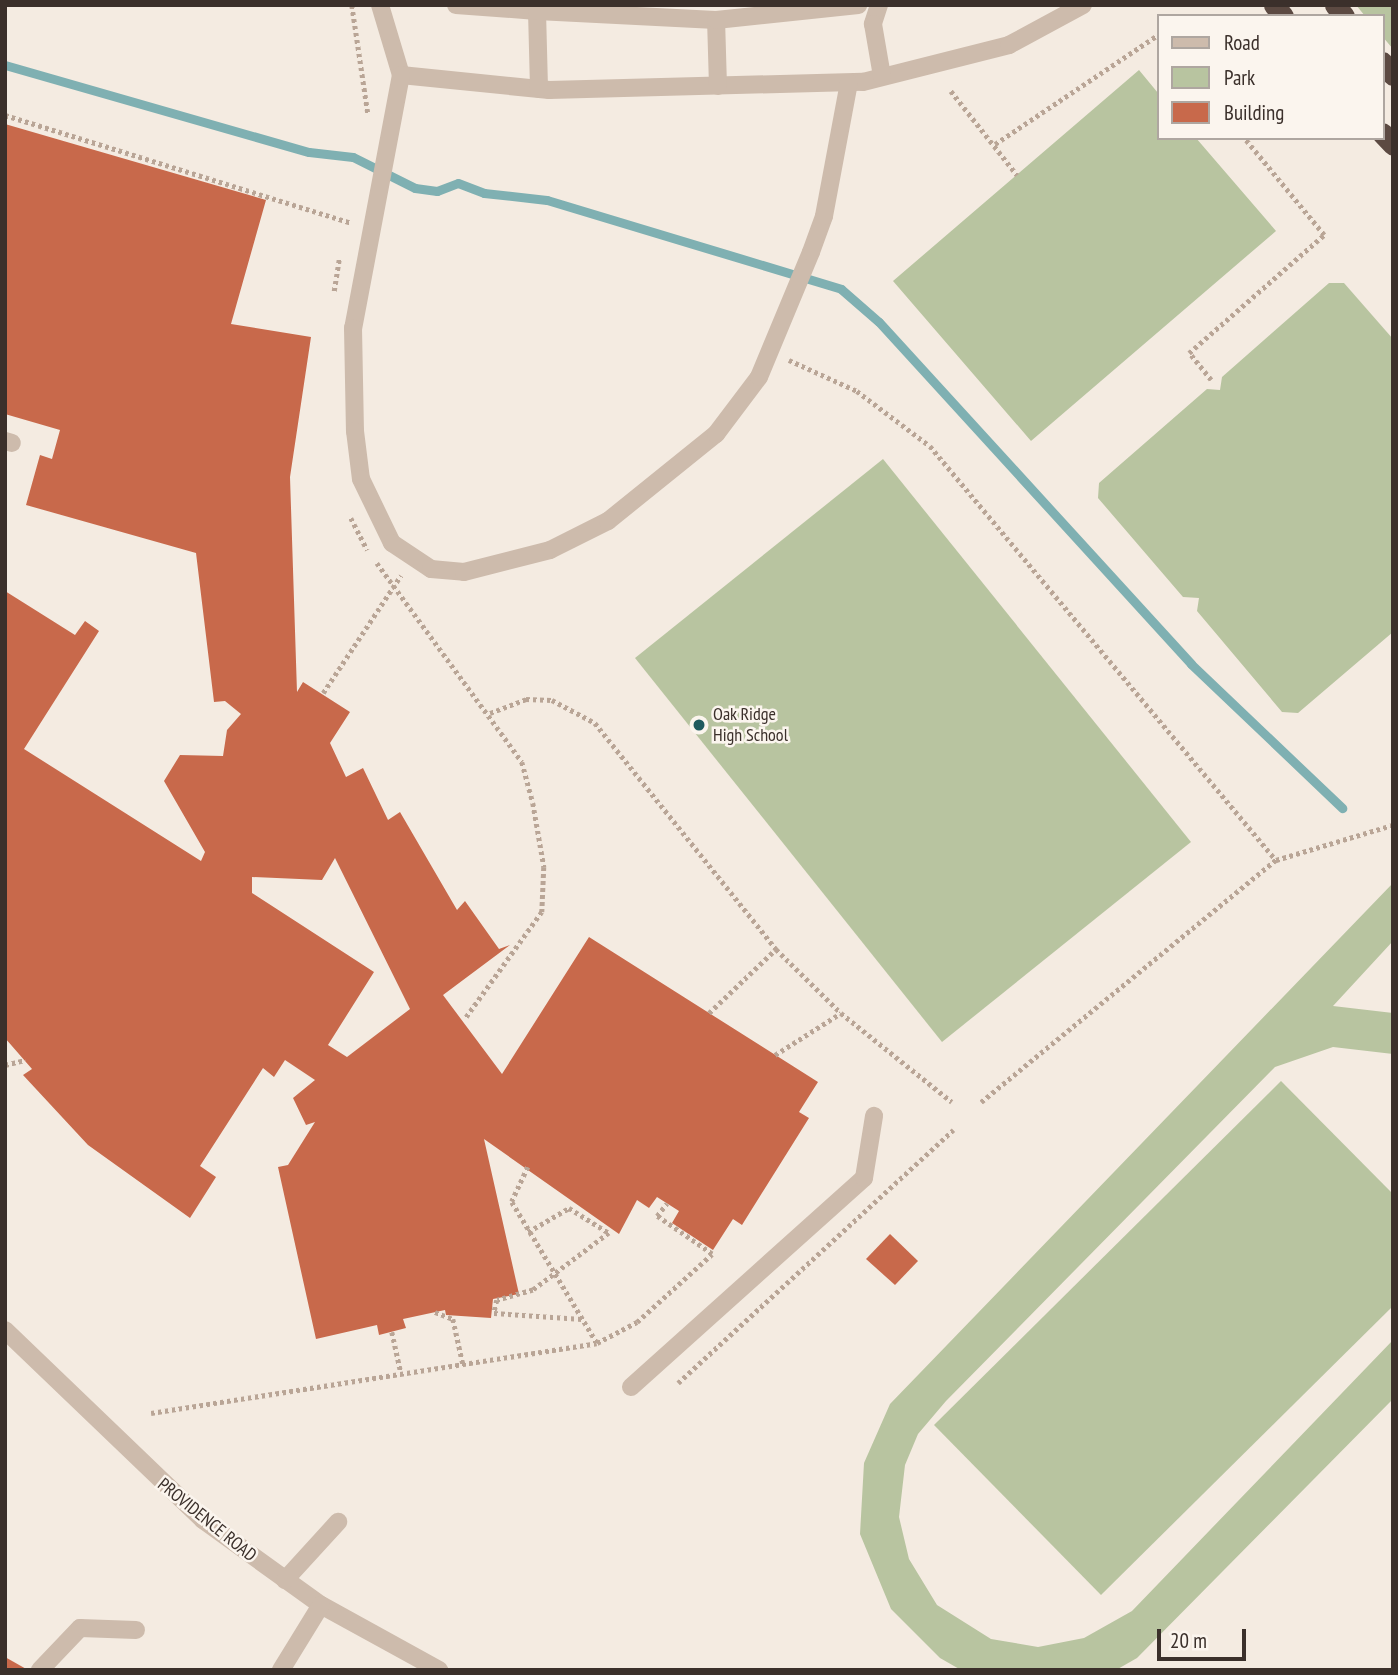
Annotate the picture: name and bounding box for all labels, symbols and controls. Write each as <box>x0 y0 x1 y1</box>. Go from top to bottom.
legend <box>1156 14 1384 140</box>
text: Road <box>1224 29 1260 56</box>
text: Park <box>1224 64 1255 91</box>
text: Building <box>1224 99 1284 126</box>
place label: Oak Ridge High School <box>713 704 788 746</box>
marker: Oak Ridge High School <box>691 717 707 733</box>
street label: PROVIDENCE ROAD <box>153 1474 261 1566</box>
scale bar <box>1160 1616 1249 1660</box>
text: 20 m <box>1170 1627 1207 1654</box>

